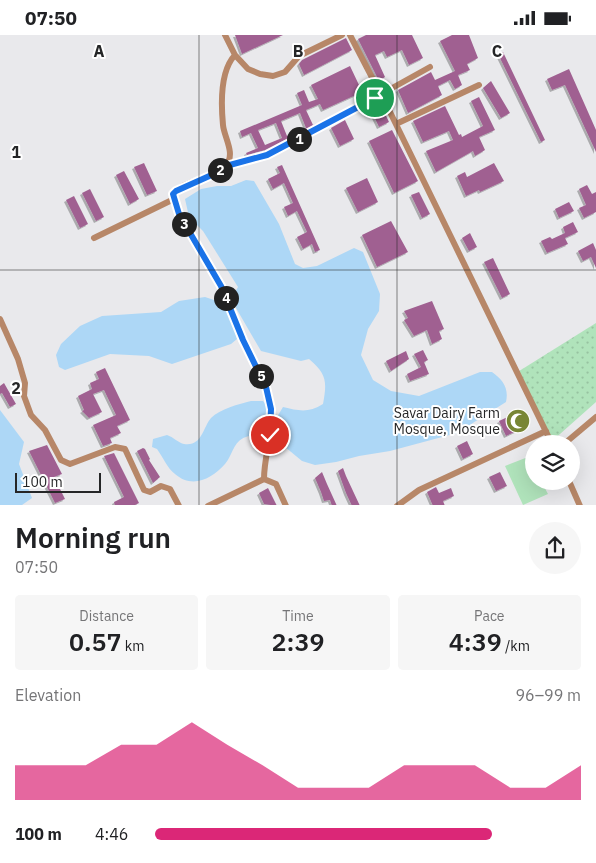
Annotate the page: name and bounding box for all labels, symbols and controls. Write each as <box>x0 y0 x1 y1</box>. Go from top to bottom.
text: 07:50 <box>25 6 77 30</box>
text: A <box>94 41 105 61</box>
text: B <box>293 41 304 61</box>
text: C <box>492 41 502 61</box>
pin <box>354 77 396 119</box>
icon: arrive <box>361 84 389 112</box>
pin: 1 <box>286 127 312 151</box>
text: 1 <box>295 130 304 148</box>
text: 1 <box>11 142 21 162</box>
pin: 2 <box>208 157 232 183</box>
text: 2 <box>216 161 225 179</box>
pin: 3 <box>172 211 196 237</box>
text: 3 <box>180 215 189 233</box>
pin: 4 <box>214 285 238 311</box>
text: 4 <box>222 289 231 307</box>
pin: 5 <box>248 363 274 389</box>
text: 5 <box>257 367 266 385</box>
text: 2 <box>11 378 21 398</box>
place label: Savar Dairy Farm Mosque, Mosque <box>394 404 500 438</box>
mosque icon: Savar Dairy Farm Mosque, Mosque <box>505 408 531 434</box>
pin <box>249 414 291 456</box>
icon: check <box>256 421 284 449</box>
map controls <box>525 435 580 490</box>
button: layers <box>525 435 580 490</box>
scale bar <box>15 471 101 494</box>
text: 100 m <box>22 473 63 491</box>
text: Morning run <box>15 519 171 556</box>
button: share <box>529 522 581 574</box>
text: 07:50 <box>15 557 58 577</box>
text: Distance <box>79 607 134 625</box>
text: Time <box>282 607 314 625</box>
text: Pace <box>474 607 505 625</box>
text: 0.57 <box>69 625 121 658</box>
text: 2:39 <box>272 625 324 658</box>
text: 4:39 <box>449 625 502 658</box>
text: km <box>121 637 144 655</box>
text: /km <box>502 637 530 655</box>
text: Elevation <box>15 685 81 705</box>
text: 96–99 m <box>515 685 581 705</box>
text: 100 m <box>15 824 62 844</box>
text: 4:46 <box>95 824 128 844</box>

